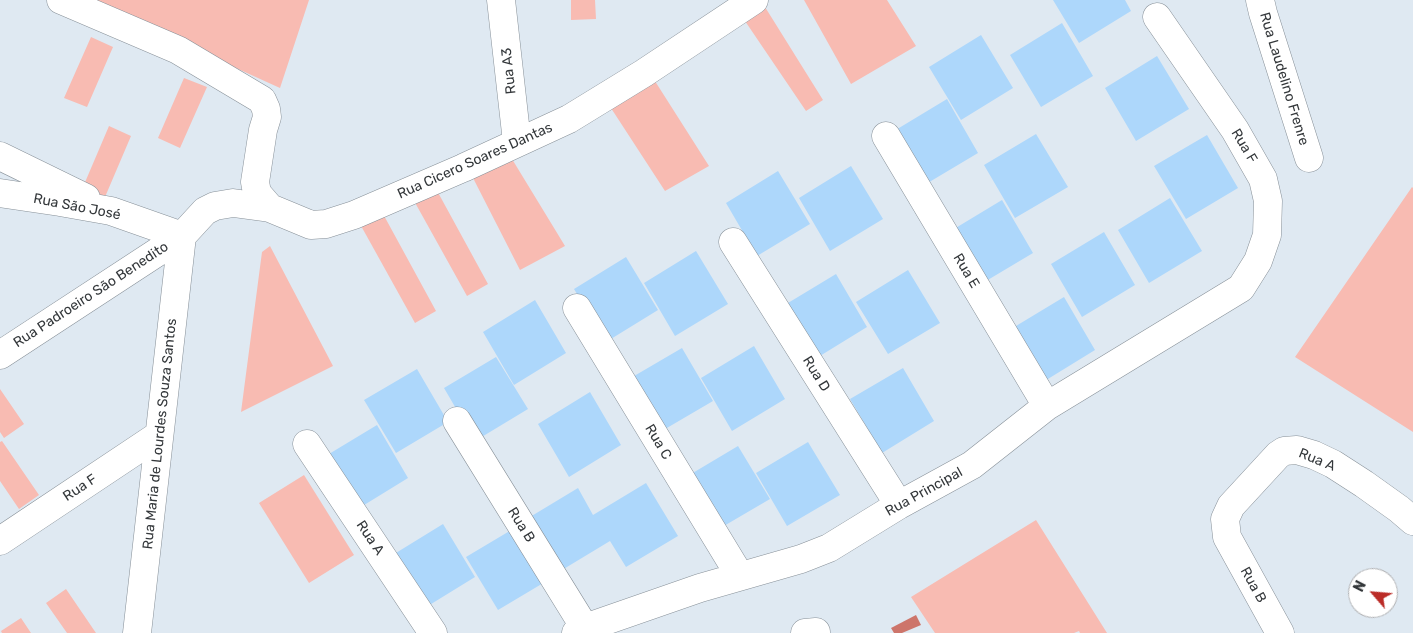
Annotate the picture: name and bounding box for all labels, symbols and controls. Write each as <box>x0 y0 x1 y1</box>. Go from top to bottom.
street label: Rua Laudelino Frenre <box>1256 10 1312 148</box>
street label: Rua A3 <box>498 47 520 95</box>
street label: Rua Cicero Soares Dantas <box>395 119 555 203</box>
street label: Rua F <box>1227 126 1261 166</box>
street label: Rua São José <box>32 190 122 224</box>
street label: Rua Padroeiro São Benedito <box>10 239 172 351</box>
street label: Rua E <box>949 251 983 291</box>
street label: Rua Maria de Lourdes Souza Santos <box>140 318 180 550</box>
street label: Rua D <box>799 353 833 395</box>
street label: Rua C <box>641 421 675 463</box>
street label: Rua A <box>1296 445 1338 475</box>
street label: Rua Principal <box>883 464 965 520</box>
street label: Rua F <box>60 471 100 505</box>
street label: Rua B <box>504 504 538 546</box>
street label: Rua A <box>352 517 388 559</box>
street label: Rua B <box>1236 564 1270 606</box>
north arrow <box>1348 568 1398 618</box>
text: N <box>1350 578 1370 595</box>

